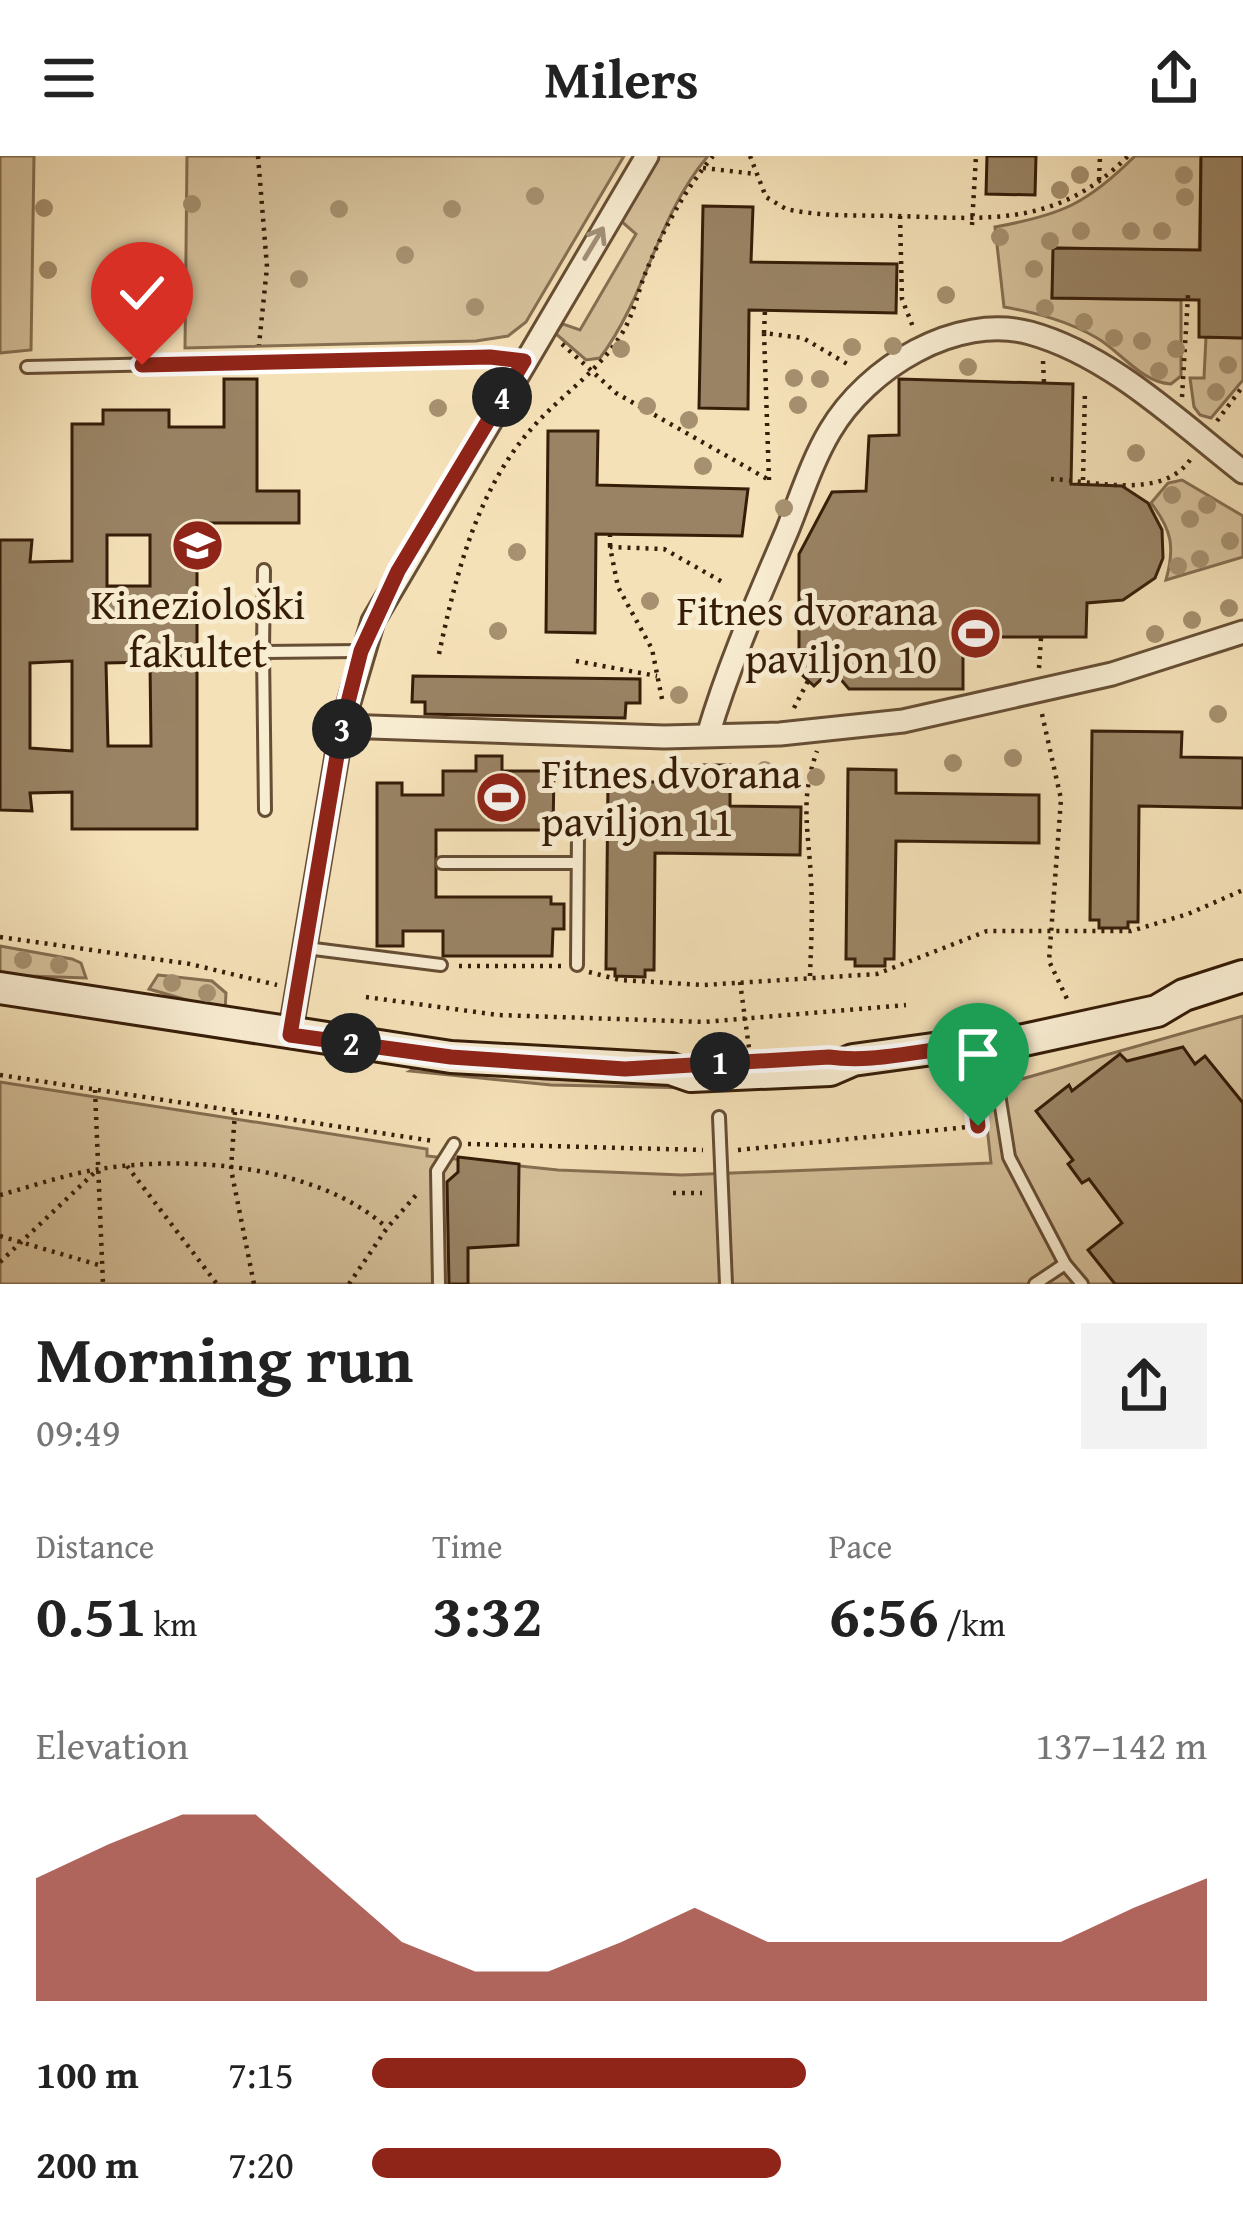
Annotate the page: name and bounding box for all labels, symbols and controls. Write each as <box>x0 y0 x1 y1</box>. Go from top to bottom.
text: Milers <box>544 39 699 118</box>
icon: menu <box>36 45 102 111</box>
icon: share <box>1141 45 1207 111</box>
one-way arrow <box>582 226 606 261</box>
pin <box>91 242 193 365</box>
icon: check <box>109 260 175 326</box>
pin: 4 <box>472 367 532 427</box>
text: 4 <box>493 373 511 421</box>
school or university icon: Kineziološki fakultet <box>170 517 226 573</box>
place label: Kineziološki fakultet <box>91 573 305 682</box>
place label: Fitnes dvorana paviljon 10 <box>677 579 937 688</box>
sports icon: Fitnes dvorana paviljon 10 <box>948 606 1004 662</box>
pin: 3 <box>312 699 372 759</box>
text: 3 <box>333 705 351 753</box>
place label: Fitnes dvorana paviljon 11 <box>541 742 802 851</box>
sports icon: Fitnes dvorana paviljon 11 <box>474 769 530 825</box>
pin <box>927 1003 1029 1126</box>
pin: 2 <box>321 1013 381 1073</box>
text: 2 <box>342 1019 360 1067</box>
icon: arrive <box>945 1021 1011 1087</box>
pin: 1 <box>690 1032 750 1092</box>
text: 1 <box>711 1038 729 1086</box>
text: Morning run <box>36 1309 413 1406</box>
button: share <box>1081 1323 1207 1449</box>
text: 09:49 <box>36 1403 121 1460</box>
text: Distance <box>36 1522 154 1570</box>
text: Time <box>432 1522 503 1570</box>
text: Pace <box>829 1522 892 1570</box>
text: 0.51 <box>36 1570 146 1658</box>
text: 3:32 <box>432 1570 543 1658</box>
text: 6:56 <box>829 1570 939 1658</box>
text: km <box>146 1600 197 1648</box>
text: /km <box>939 1600 1005 1648</box>
text: Elevation <box>36 1716 189 1773</box>
text: 137–142 m <box>1035 1716 1207 1773</box>
text: 100 m <box>36 2045 139 2102</box>
text: 7:15 <box>228 2045 294 2102</box>
text: 200 m <box>36 2135 139 2192</box>
text: 7:20 <box>228 2135 294 2192</box>

